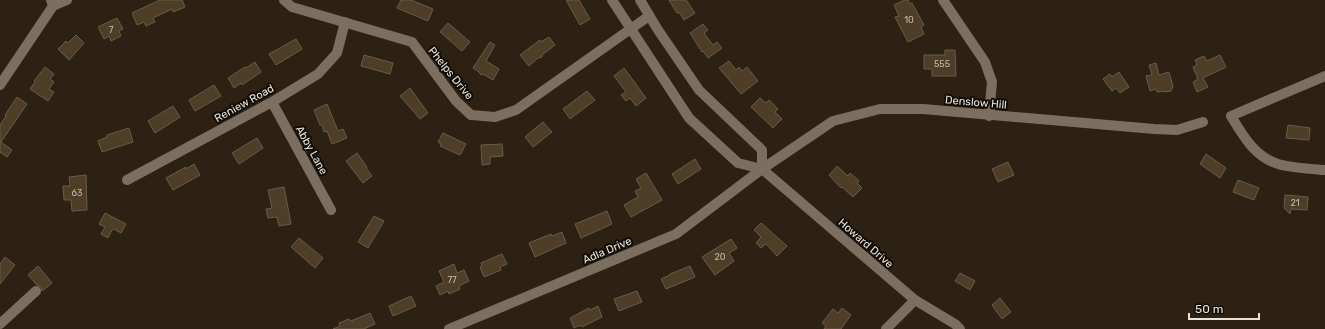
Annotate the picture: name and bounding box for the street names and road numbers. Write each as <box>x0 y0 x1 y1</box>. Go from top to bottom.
street label: Phelps Drive <box>425 44 476 102</box>
street label: Reniew Road <box>212 82 276 125</box>
street label: Denslow Hill <box>945 93 1007 112</box>
street label: Abby Lane <box>293 124 330 177</box>
street label: Howard Drive <box>836 216 896 271</box>
street label: Adla Drive <box>581 234 634 267</box>

